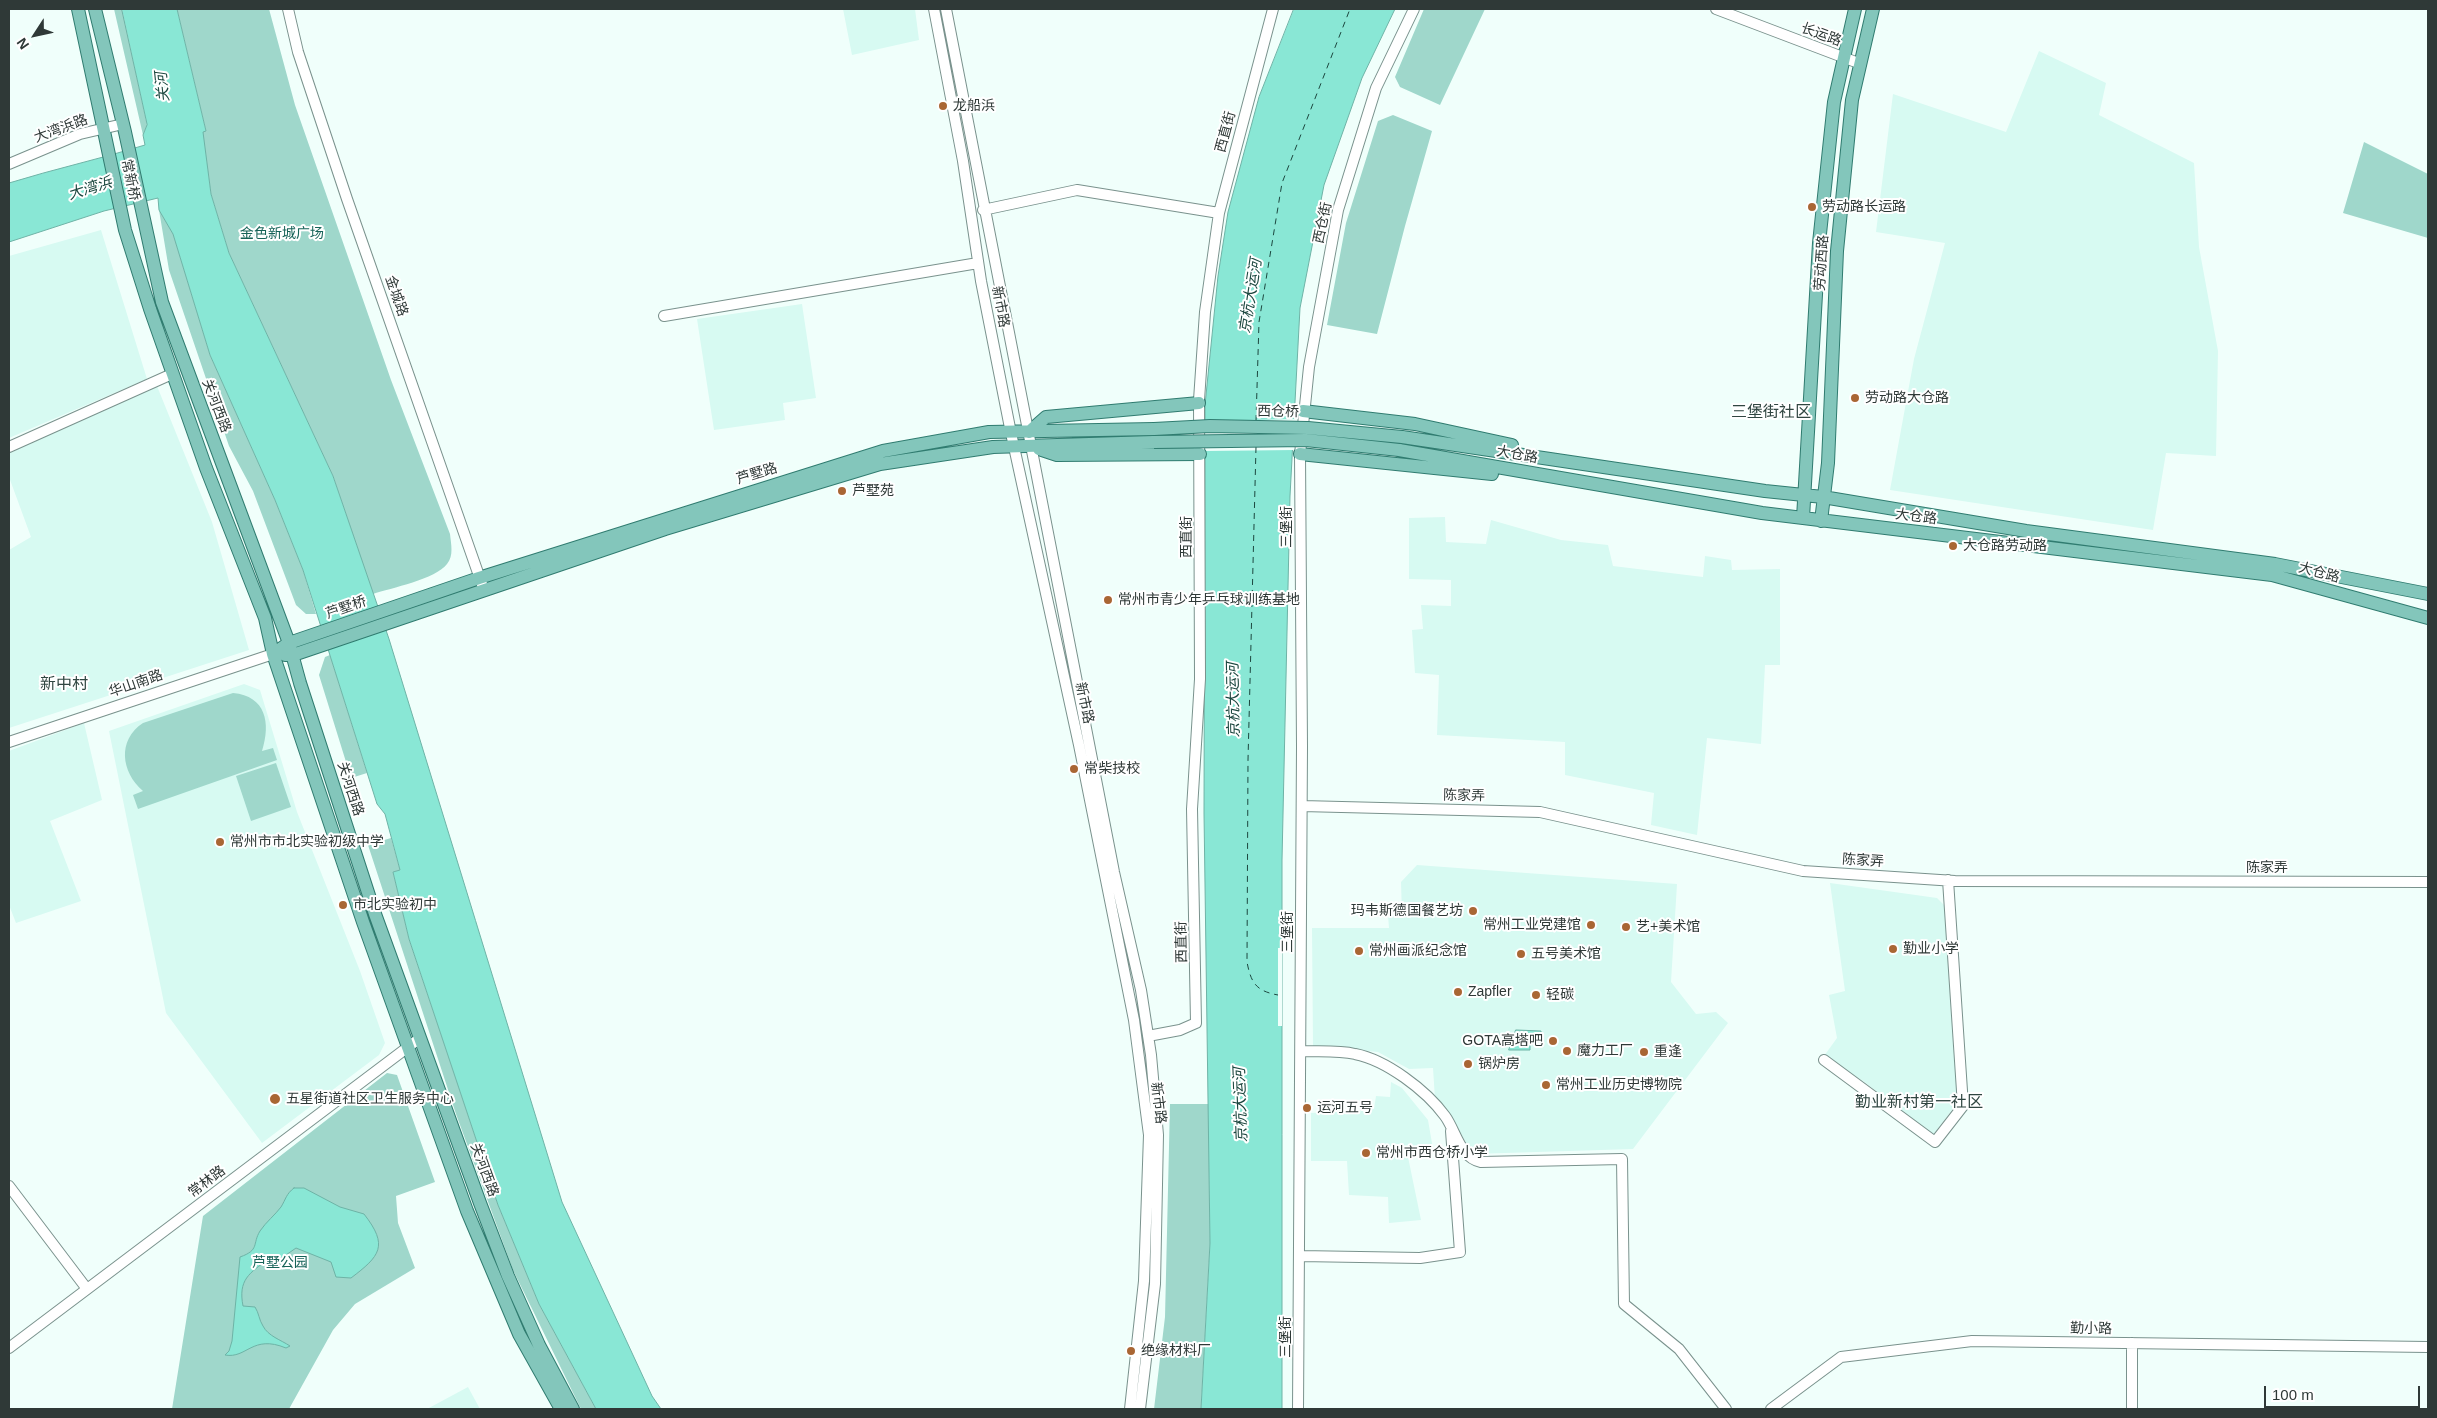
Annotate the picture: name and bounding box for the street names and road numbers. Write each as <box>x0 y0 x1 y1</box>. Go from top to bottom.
street label: 长运路 <box>1798 20 1844 50</box>
street label: 西直街 <box>1212 110 1240 154</box>
street label: 大湾浜路 <box>32 112 90 146</box>
street label: 常新桥 <box>117 158 143 202</box>
street label: 西仓街 <box>1310 201 1336 245</box>
street label: 劳动西路 <box>1812 234 1832 292</box>
street label: 金城路 <box>381 273 411 319</box>
street label: 新市路 <box>988 285 1012 329</box>
street label: 关河西路 <box>198 377 234 435</box>
street label: 西仓桥 <box>1257 403 1299 421</box>
street label: 大仓路 <box>1495 443 1539 467</box>
street label: 芦墅路 <box>734 460 780 488</box>
street label: 三堡街 <box>1279 506 1295 548</box>
street label: 大仓路 <box>1894 506 1938 528</box>
street label: 西直街 <box>1179 516 1195 558</box>
street label: 大仓路 <box>2297 559 2341 587</box>
street label: 芦墅桥 <box>323 593 369 623</box>
street label: 华山南路 <box>107 667 165 701</box>
street label: 新市路 <box>1071 681 1097 725</box>
street label: 关河西路 <box>333 760 367 818</box>
street label: 陈家弄 <box>1443 787 1485 805</box>
street label: 陈家弄 <box>1841 851 1885 871</box>
street label: 陈家弄 <box>2246 860 2288 876</box>
street label: 三堡街 <box>1280 911 1296 953</box>
street label: 西直街 <box>1173 921 1191 963</box>
street label: 新市路 <box>1147 1081 1169 1125</box>
street label: 关河西路 <box>467 1141 501 1199</box>
street label: 常林路 <box>185 1163 229 1201</box>
street label: 三堡街 <box>1278 1316 1294 1358</box>
street label: 勤小路 <box>2070 1320 2112 1338</box>

